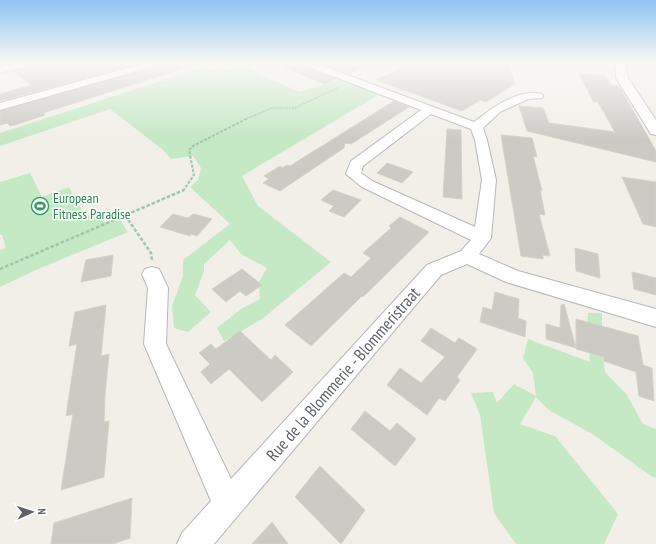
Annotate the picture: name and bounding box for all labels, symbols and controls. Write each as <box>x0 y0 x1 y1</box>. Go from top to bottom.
place label: European Fitness Paradise <box>53 189 131 223</box>
sports icon: European Fitness Paradise <box>30 196 50 216</box>
street label: Rue de la Blommerie - Blommeristraat <box>261 282 425 466</box>
north arrow <box>12 492 52 532</box>
text: N <box>35 508 49 515</box>

